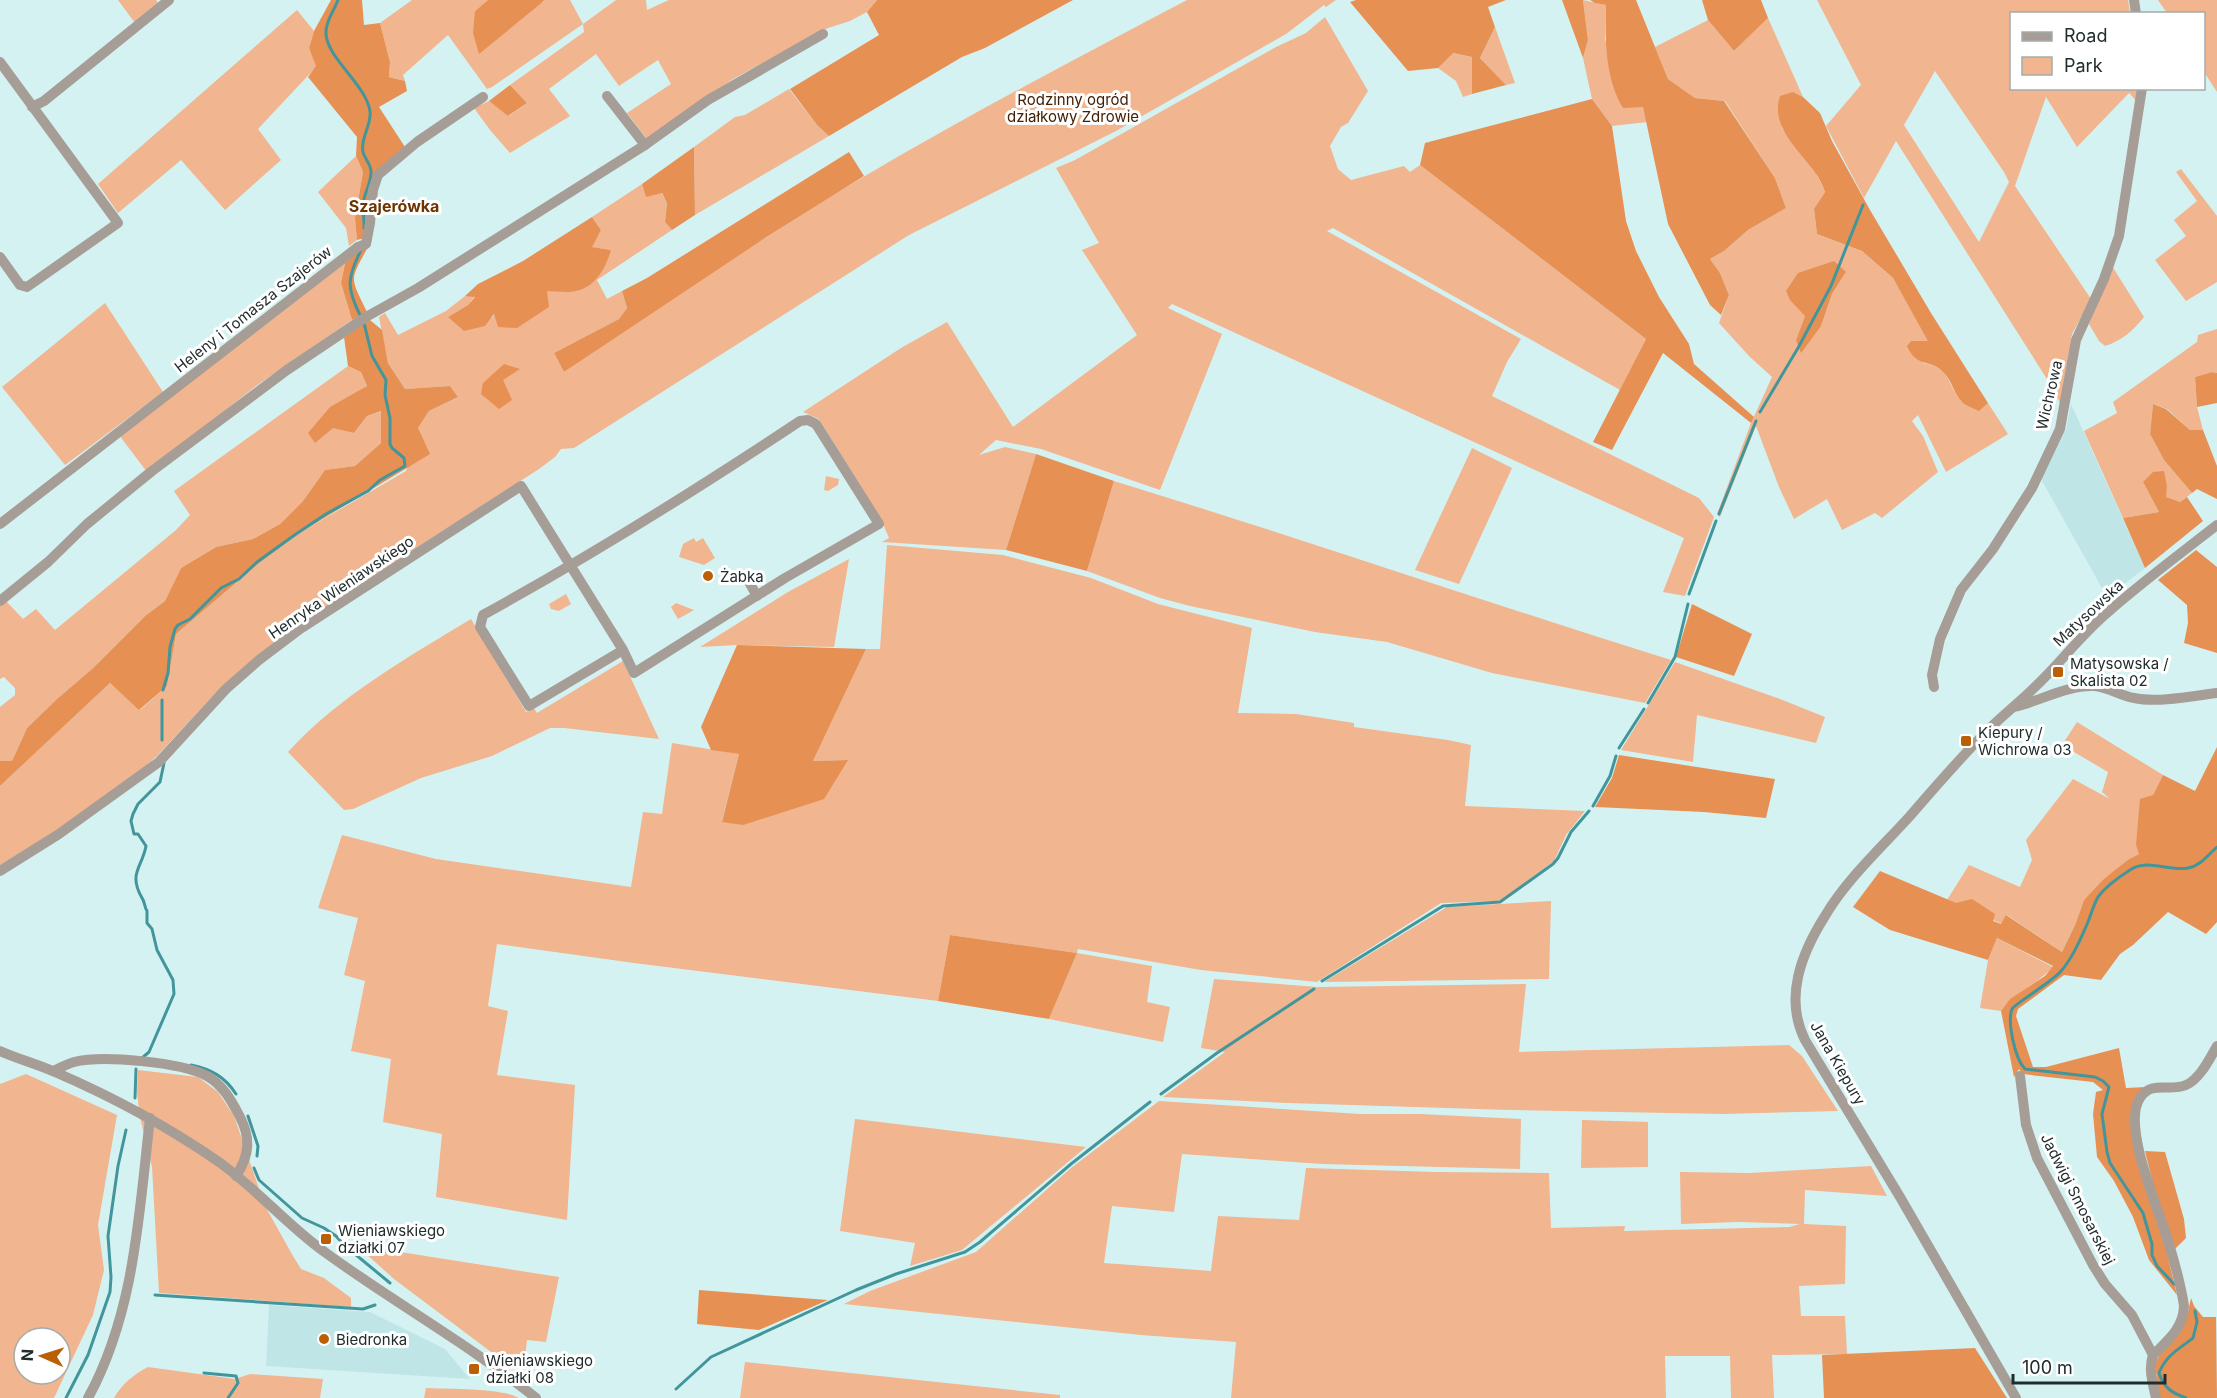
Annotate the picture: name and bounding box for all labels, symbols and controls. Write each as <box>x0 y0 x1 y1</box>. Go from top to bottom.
legend <box>2010 12 2205 90</box>
text: Road <box>2064 25 2107 46</box>
text: Park <box>2064 55 2103 76</box>
park label: Rodzinny ogród działkowy Zdrowie <box>1007 90 1139 126</box>
district label: Szajerówka <box>349 196 439 216</box>
street label: Heleny i Tomasza Szajerów <box>171 242 335 376</box>
street label: Wichrowa <box>2032 358 2066 432</box>
street label: Henryka Wieniawskiego <box>265 531 417 643</box>
place label: Żabka <box>720 567 764 586</box>
marker: Żabka <box>701 569 715 583</box>
street label: Matysowska <box>2049 576 2127 650</box>
place label: Matysowska / Skalista 02 <box>2070 654 2169 690</box>
marker: Matysowska / Skalista 02 <box>2051 665 2065 679</box>
place label: Kiepury / Wichrowa 03 <box>1978 723 2072 759</box>
marker: Kiepury / Wichrowa 03 <box>1959 734 1973 748</box>
street label: Jana Kiepury <box>1806 1018 1870 1109</box>
street label: Jadwigi Smosarskiej <box>2037 1130 2119 1268</box>
place label: Wieniawskiego działki 07 <box>338 1221 445 1257</box>
marker: Wieniawskiego działki 07 <box>319 1232 333 1246</box>
north arrow <box>12 1326 72 1386</box>
place label: Biedronka <box>336 1330 407 1349</box>
marker: Biedronka <box>317 1332 331 1346</box>
scale bar <box>2013 1347 2164 1385</box>
text: N <box>17 1349 37 1362</box>
place label: Wieniawskiego działki 08 <box>486 1351 593 1387</box>
text: 100 m <box>2022 1357 2073 1378</box>
marker: Wieniawskiego działki 08 <box>467 1362 481 1376</box>

